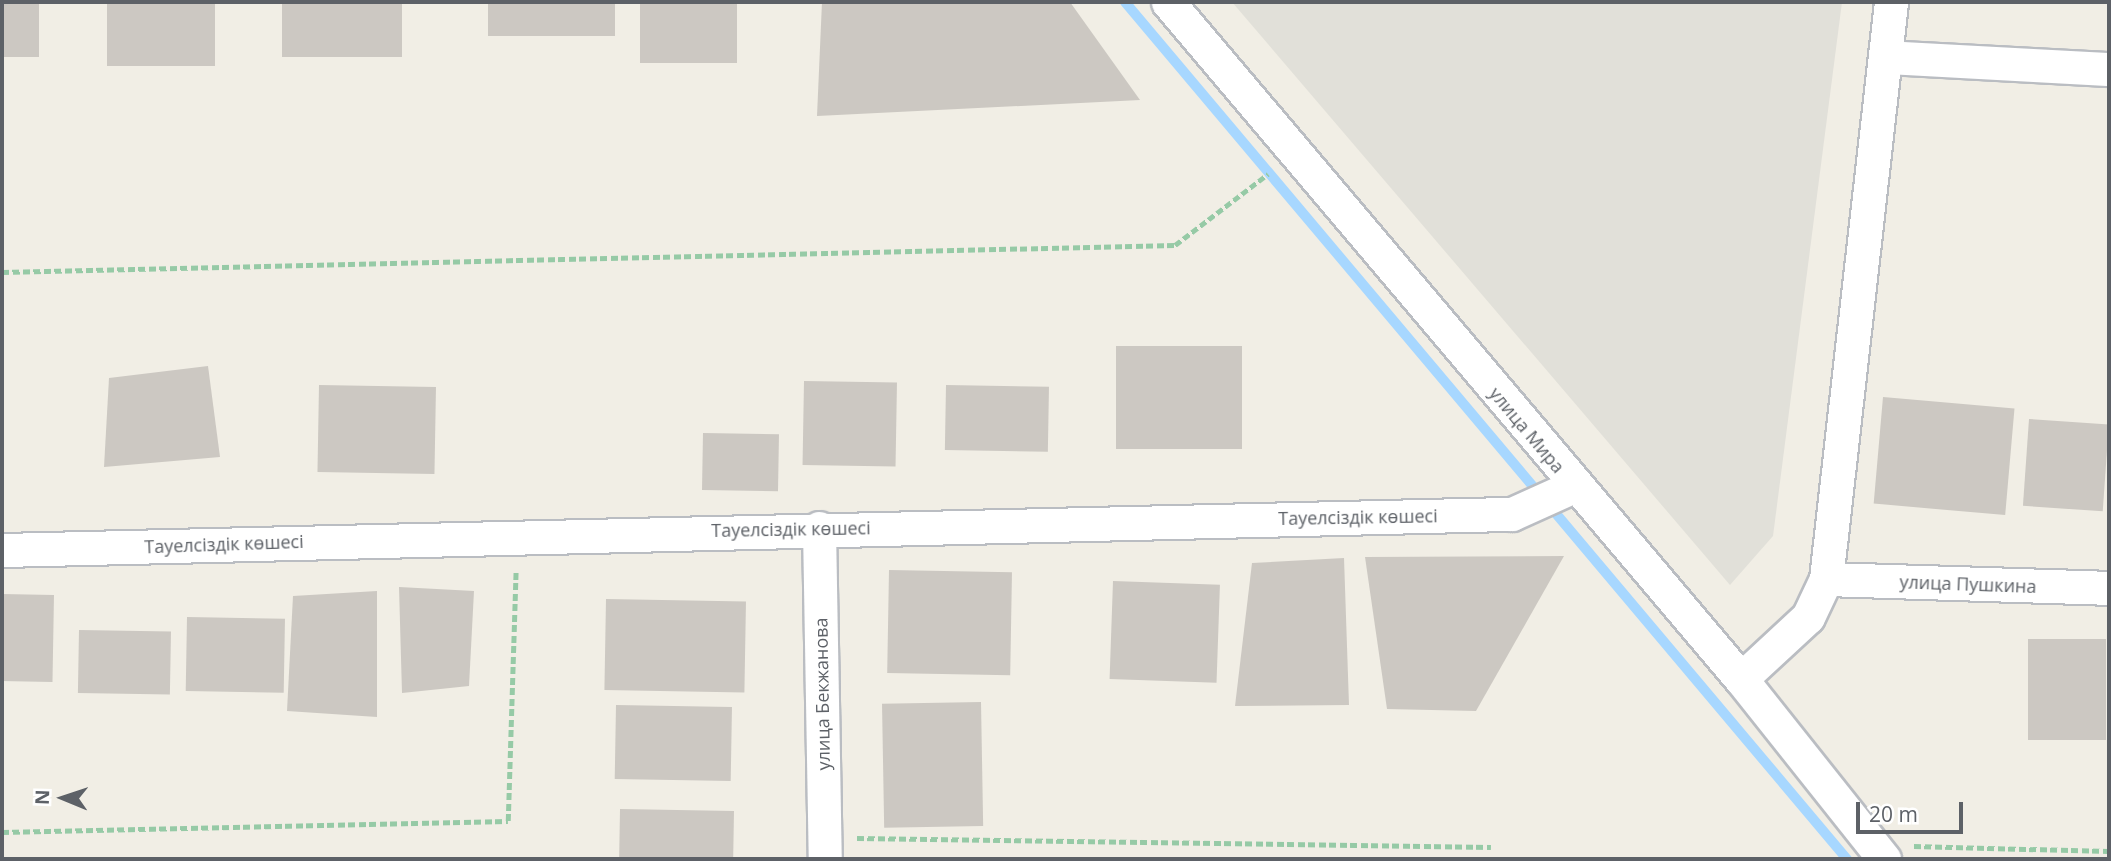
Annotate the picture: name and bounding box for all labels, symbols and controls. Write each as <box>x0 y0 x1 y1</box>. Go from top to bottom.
street label: улица Мира <box>1485 383 1569 477</box>
street label: Тауелсіздік көшесі <box>1278 505 1438 529</box>
street label: Тауелсіздік көшесі <box>711 517 871 541</box>
street label: Тауелсіздік көшесі <box>144 530 304 558</box>
street label: улица Пушкина <box>1899 571 2037 597</box>
street label: улица Бекжанова <box>810 617 834 771</box>
north arrow <box>28 763 98 833</box>
scale bar <box>1859 788 1966 832</box>
text: N <box>29 789 55 805</box>
text: 20 m <box>1869 800 1918 828</box>

